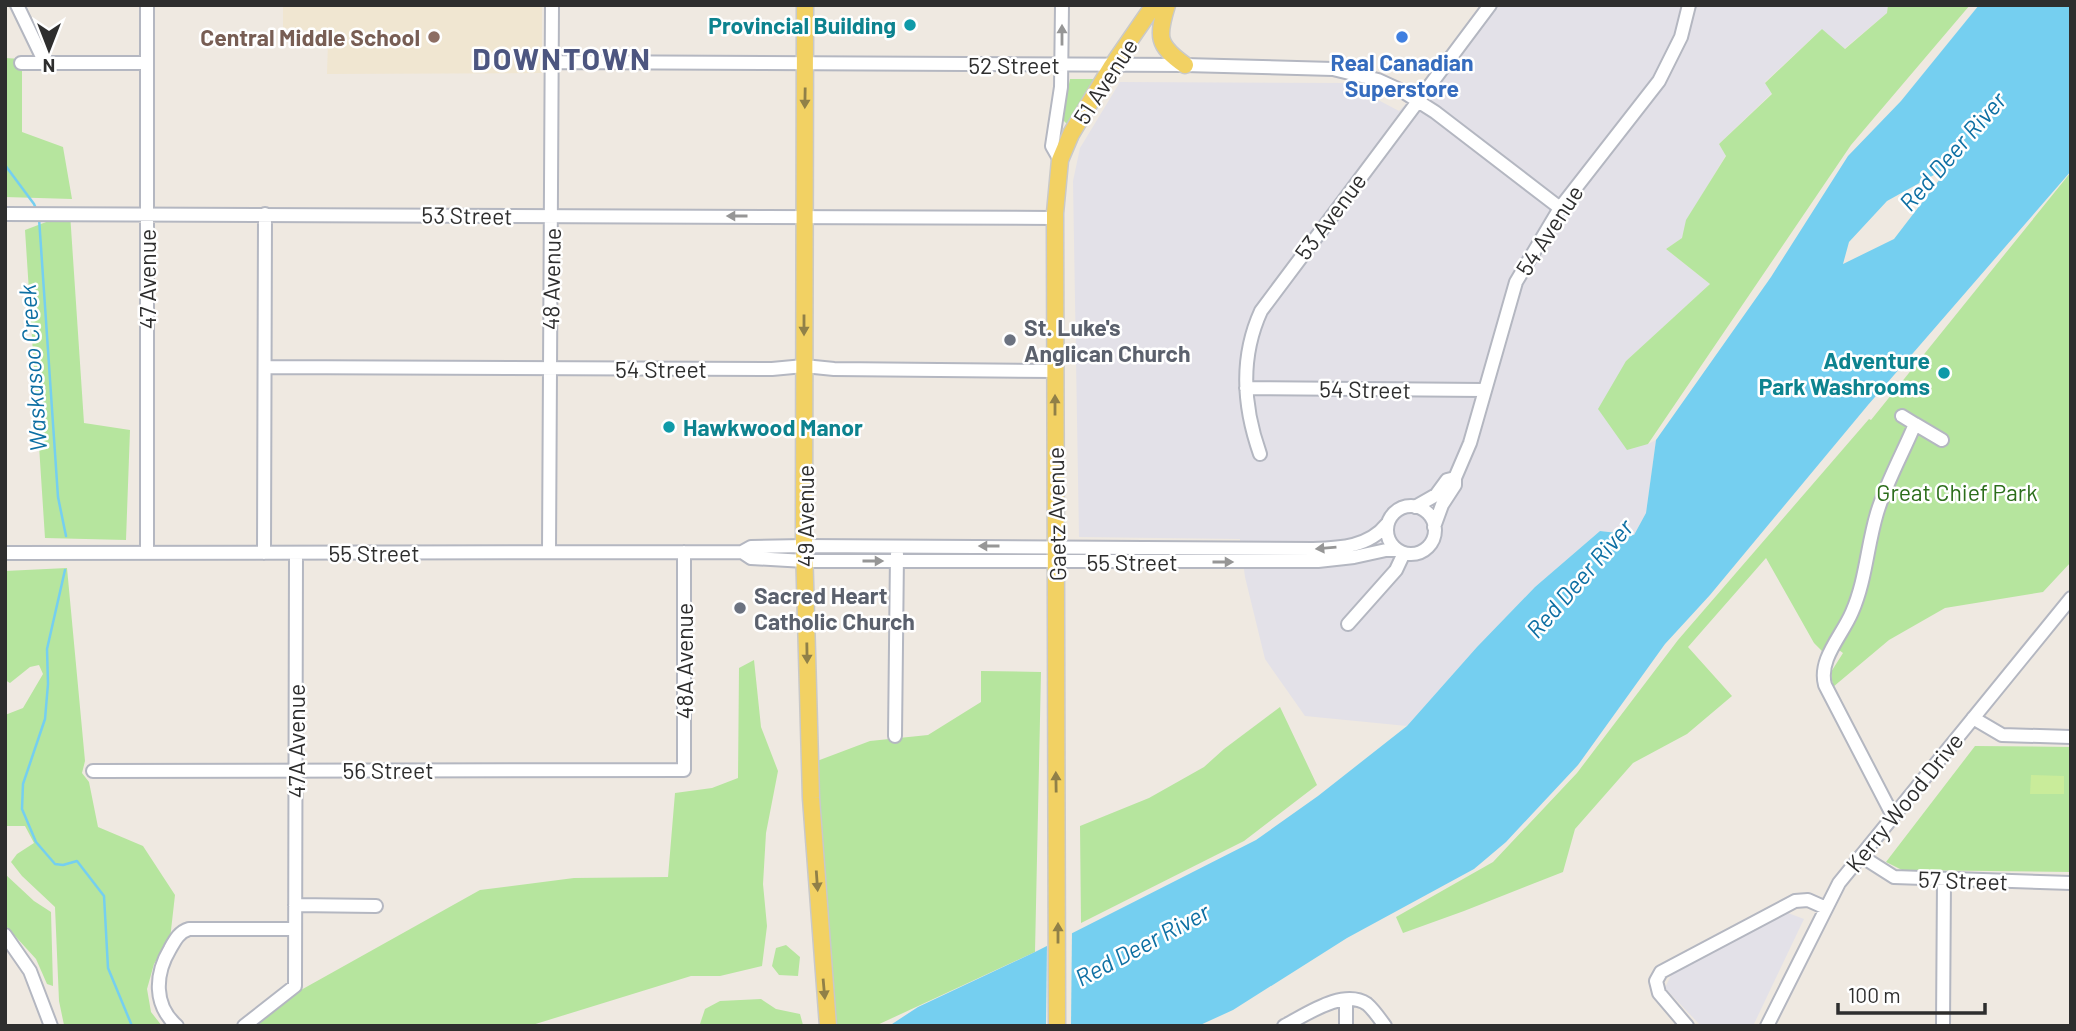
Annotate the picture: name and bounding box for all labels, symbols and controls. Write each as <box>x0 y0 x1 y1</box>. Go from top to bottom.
place label: Provincial Building <box>708 11 896 39</box>
north arrow <box>14 14 84 84</box>
marker: Provincial Building <box>902 17 918 33</box>
place label: Central Middle School <box>200 23 420 51</box>
one-way arrow <box>1056 24 1068 46</box>
marker: Central Middle School <box>426 29 442 45</box>
marker: Real Canadian Superstore <box>1394 29 1410 45</box>
street label: 51 Avenue <box>1067 33 1143 129</box>
district label: DOWNTOWN <box>472 40 652 76</box>
place label: Real Canadian Superstore <box>1330 48 1474 102</box>
street label: 52 Street <box>968 51 1060 79</box>
text: N <box>43 55 55 78</box>
water label: Red Deer River <box>1893 84 2012 216</box>
one-way arrow <box>799 87 811 109</box>
street label: 53 Avenue <box>1288 167 1372 265</box>
street label: 54 Avenue <box>1509 180 1589 280</box>
street label: 53 Street <box>421 200 513 230</box>
one-way arrow <box>725 210 747 222</box>
street label: 48 Avenue <box>536 228 566 330</box>
street label: 47 Avenue <box>133 229 161 329</box>
water label: Waskasoo Creek <box>12 283 52 453</box>
place label: St. Luke's Anglican Church <box>1024 313 1191 367</box>
one-way arrow <box>798 315 810 337</box>
marker: St. Luke's Anglican Church <box>1002 332 1018 348</box>
place label: Adventure Park Washrooms <box>1759 346 1930 400</box>
street label: 54 Street <box>615 355 707 383</box>
marker: Adventure Park Washrooms <box>1936 365 1952 381</box>
street label: 54 Street <box>1319 374 1411 404</box>
one-way arrow <box>1049 393 1061 415</box>
place label: Hawkwood Manor <box>683 413 863 441</box>
marker: Hawkwood Manor <box>661 419 677 435</box>
street label: Gaetz Avenue <box>1041 447 1071 581</box>
street label: 49 Avenue <box>791 465 819 567</box>
park label: Great Chief Park <box>1876 478 2038 506</box>
water label: Red Deer River <box>1520 511 1639 643</box>
street label: 55 Street <box>328 539 420 567</box>
one-way arrow <box>978 540 1000 552</box>
one-way arrow <box>1315 543 1337 554</box>
street label: 55 Street <box>1086 548 1178 576</box>
one-way arrow <box>862 555 884 567</box>
one-way arrow <box>1212 556 1234 568</box>
place label: Sacred Heart Catholic Church <box>754 581 915 635</box>
marker: Sacred Heart Catholic Church <box>732 600 748 616</box>
street label: 48A Avenue <box>670 603 698 719</box>
one-way arrow <box>801 643 813 665</box>
street label: 47A Avenue <box>282 684 310 798</box>
street label: Kerry Wood Drive <box>1839 727 1969 877</box>
street label: 56 Street <box>342 756 434 784</box>
one-way arrow <box>1050 771 1062 793</box>
street label: 57 Street <box>1917 864 2009 896</box>
one-way arrow <box>812 870 823 892</box>
water label: Red Deer River <box>1070 896 1215 992</box>
one-way arrow <box>1052 922 1063 944</box>
scale bar <box>1838 972 1985 1016</box>
one-way arrow <box>819 978 830 1000</box>
text: 100 m <box>1848 982 1901 1007</box>

